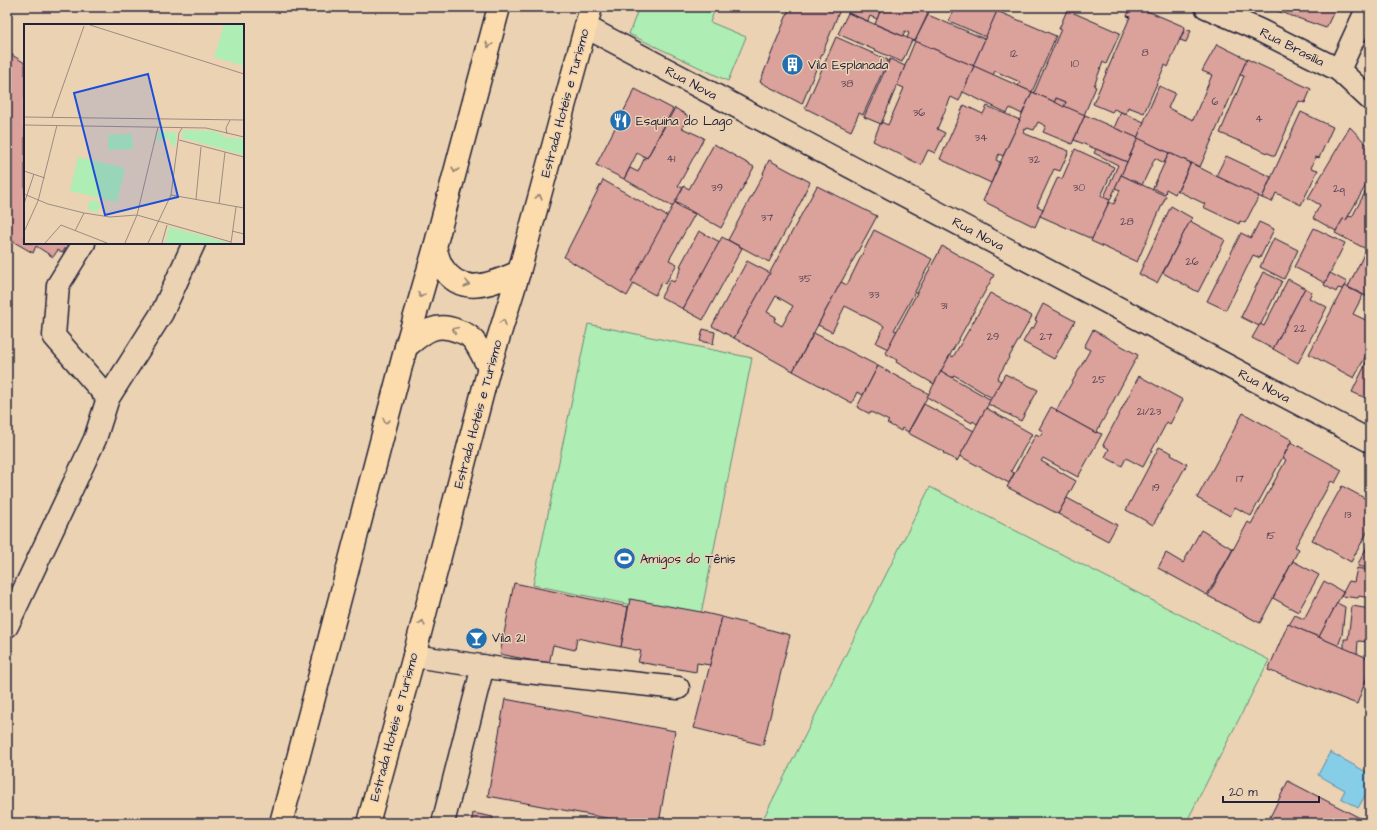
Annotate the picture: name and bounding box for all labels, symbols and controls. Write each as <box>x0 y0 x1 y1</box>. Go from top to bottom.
street label: Rua Brasília <box>1257 23 1328 71</box>
inset map <box>24 24 244 244</box>
street label: Estrada Hotéis e Turismo <box>537 26 594 179</box>
one-way arrow <box>485 41 494 48</box>
house number: 8 <box>1141 45 1149 60</box>
house number: 12 <box>1010 46 1019 61</box>
building icon: Vila Esplanada <box>779 52 805 78</box>
place label: Vila Esplanada <box>808 56 889 74</box>
house number: 10 <box>1071 56 1079 71</box>
street label: Rua Nova <box>662 62 721 104</box>
house number: 38 <box>841 76 853 91</box>
house number: 6 <box>1212 94 1219 109</box>
house number: 36 <box>913 105 925 120</box>
restaurant icon: Esquina do Lago <box>607 108 633 134</box>
house number: 4 <box>1255 111 1263 126</box>
place label: Esquina do Lago <box>636 112 733 131</box>
house number: 34 <box>974 130 988 145</box>
house number: 41 <box>667 151 676 166</box>
house number: 32 <box>1028 152 1041 167</box>
one-way arrow <box>451 166 460 173</box>
house number: 39 <box>711 180 723 195</box>
house number: 30 <box>1073 180 1085 195</box>
house number: 2q <box>1333 181 1345 196</box>
one-way arrow <box>534 194 543 201</box>
house number: 37 <box>761 210 773 225</box>
street label: Rua Nova <box>949 213 1008 255</box>
house number: 28 <box>1120 214 1134 229</box>
house number: 26 <box>1185 254 1199 269</box>
house number: 35 <box>798 271 812 286</box>
one-way arrow <box>464 279 471 288</box>
house number: 33 <box>868 287 880 302</box>
one-way arrow <box>417 292 426 299</box>
house number: 31 <box>940 298 948 313</box>
one-way arrow <box>498 319 507 326</box>
house number: 22 <box>1294 321 1307 336</box>
one-way arrow <box>452 327 460 335</box>
house number: 29 <box>987 329 999 344</box>
house number: 27 <box>1039 329 1053 344</box>
street label: Estrada Hotéis e Turismo <box>450 337 507 490</box>
street label: Rua Nova <box>1235 365 1294 407</box>
house number: 25 <box>1092 372 1106 387</box>
house number: 21/23 <box>1137 404 1162 419</box>
one-way arrow <box>383 418 391 424</box>
house number: 17 <box>1236 471 1244 486</box>
house number: 19 <box>1152 480 1160 495</box>
house number: 13 <box>1344 507 1352 522</box>
house number: 15 <box>1266 528 1276 543</box>
sports icon: Amigos do Tênis <box>612 546 638 572</box>
place label: Amigos do Tênis <box>640 550 736 569</box>
one-way arrow <box>418 620 426 626</box>
bar icon: Vila 21 <box>463 625 489 651</box>
place label: Vila 21 <box>492 629 525 647</box>
street label: Estrada Hotéis e Turismo <box>366 650 423 803</box>
scale bar <box>1223 778 1319 804</box>
text: 20 m <box>1229 784 1258 801</box>

